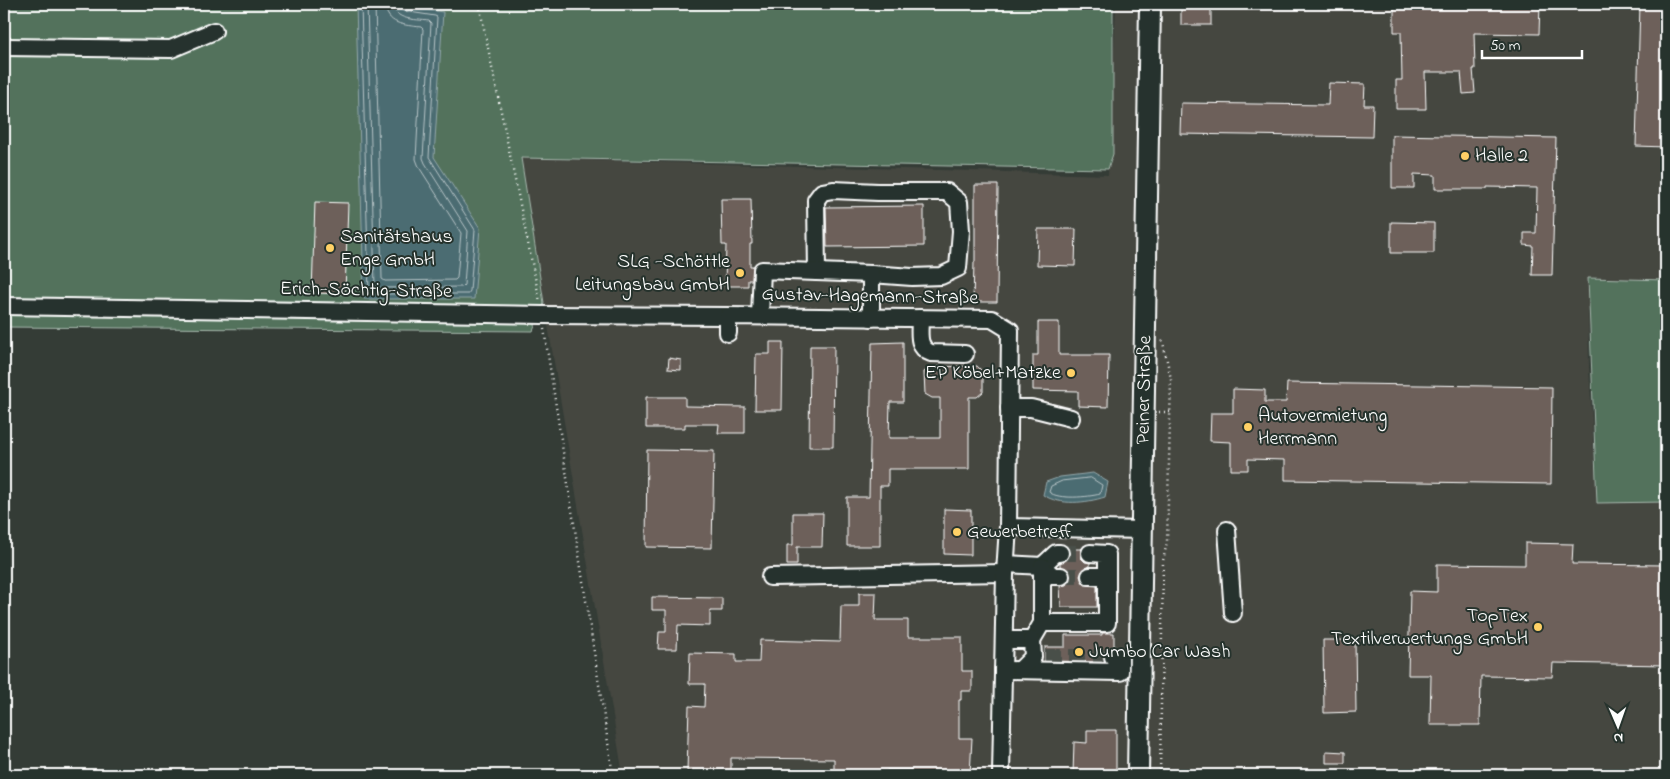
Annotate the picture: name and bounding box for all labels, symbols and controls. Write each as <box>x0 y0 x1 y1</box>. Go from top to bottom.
scale bar <box>1482 28 1582 60</box>
text: 50 m <box>1490 35 1521 57</box>
place label: Halle 2 <box>1475 142 1528 171</box>
marker: Halle 2 <box>1459 150 1471 162</box>
place label: Sanitätshaus Enge GmbH <box>340 223 453 276</box>
marker: Sanitätshaus Enge GmbH <box>324 242 336 254</box>
place label: SLG -Schöttle Leitungsbau GmbH <box>575 248 730 301</box>
marker: SLG -Schöttle Leitungsbau GmbH <box>734 267 746 279</box>
street label: Erich-Söchtig-Straße <box>280 275 452 308</box>
street label: Gustav-Hagemann-Straße <box>761 281 979 314</box>
street label: Peiner Straße <box>1130 335 1160 445</box>
place label: EP Köbel+Matzke <box>925 359 1061 388</box>
marker: EP Köbel+Matzke <box>1065 367 1077 379</box>
place label: Autovermietung Herrmann <box>1258 402 1387 454</box>
marker: Autovermietung Herrmann <box>1242 421 1254 433</box>
place label: Gewerbetreff <box>967 518 1073 547</box>
marker: Gewerbetreff <box>951 526 963 538</box>
place label: TopTex Textilverwertungs GmbH <box>1331 602 1528 655</box>
marker: TopTex Textilverwertungs GmbH <box>1532 621 1544 633</box>
place label: Jumbo Car Wash <box>1089 638 1231 667</box>
marker: Jumbo Car Wash <box>1073 646 1085 658</box>
north arrow <box>1592 702 1642 752</box>
text: N <box>1613 727 1623 748</box>

